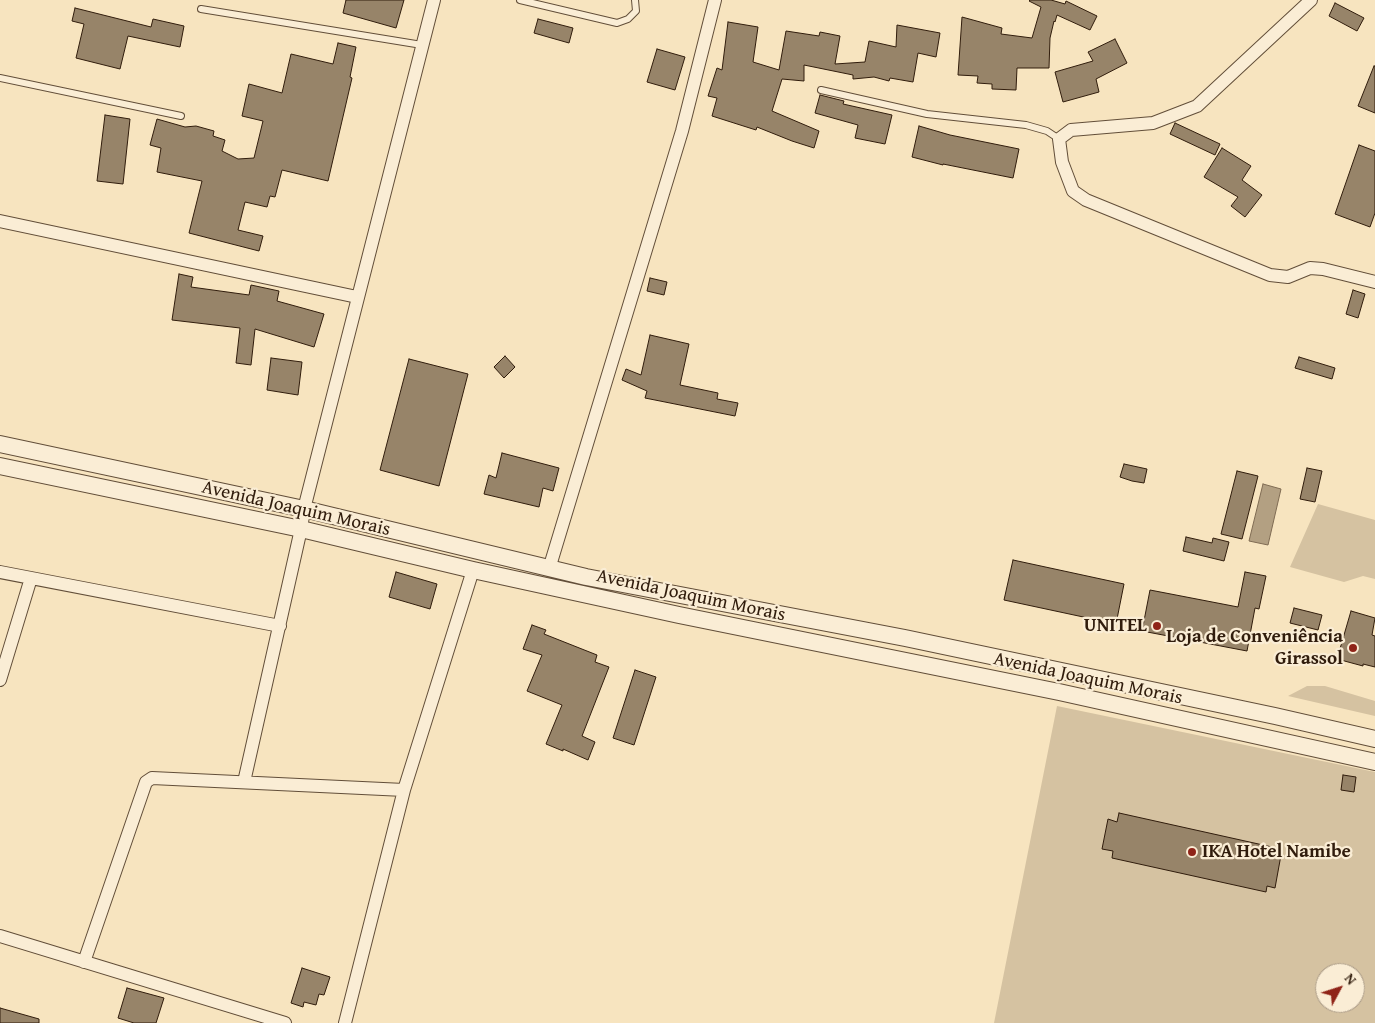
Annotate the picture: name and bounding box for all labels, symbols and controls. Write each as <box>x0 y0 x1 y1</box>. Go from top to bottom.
street label: Avenida Joaquim Morais <box>200 476 392 542</box>
street label: Avenida Joaquim Morais <box>594 565 788 627</box>
place label: UNITEL <box>1084 615 1147 637</box>
marker: UNITEL <box>1151 620 1163 632</box>
place label: Loja de Conveniência Girassol <box>1166 626 1343 670</box>
marker: Loja de Conveniência Girassol <box>1347 642 1359 654</box>
street label: Avenida Joaquim Morais <box>991 648 1185 710</box>
place label: IKA Hotel Namibe <box>1202 841 1351 863</box>
marker: IKA Hotel Namibe <box>1186 846 1198 858</box>
north arrow <box>1315 963 1365 1013</box>
text: N <box>1340 969 1361 989</box>

